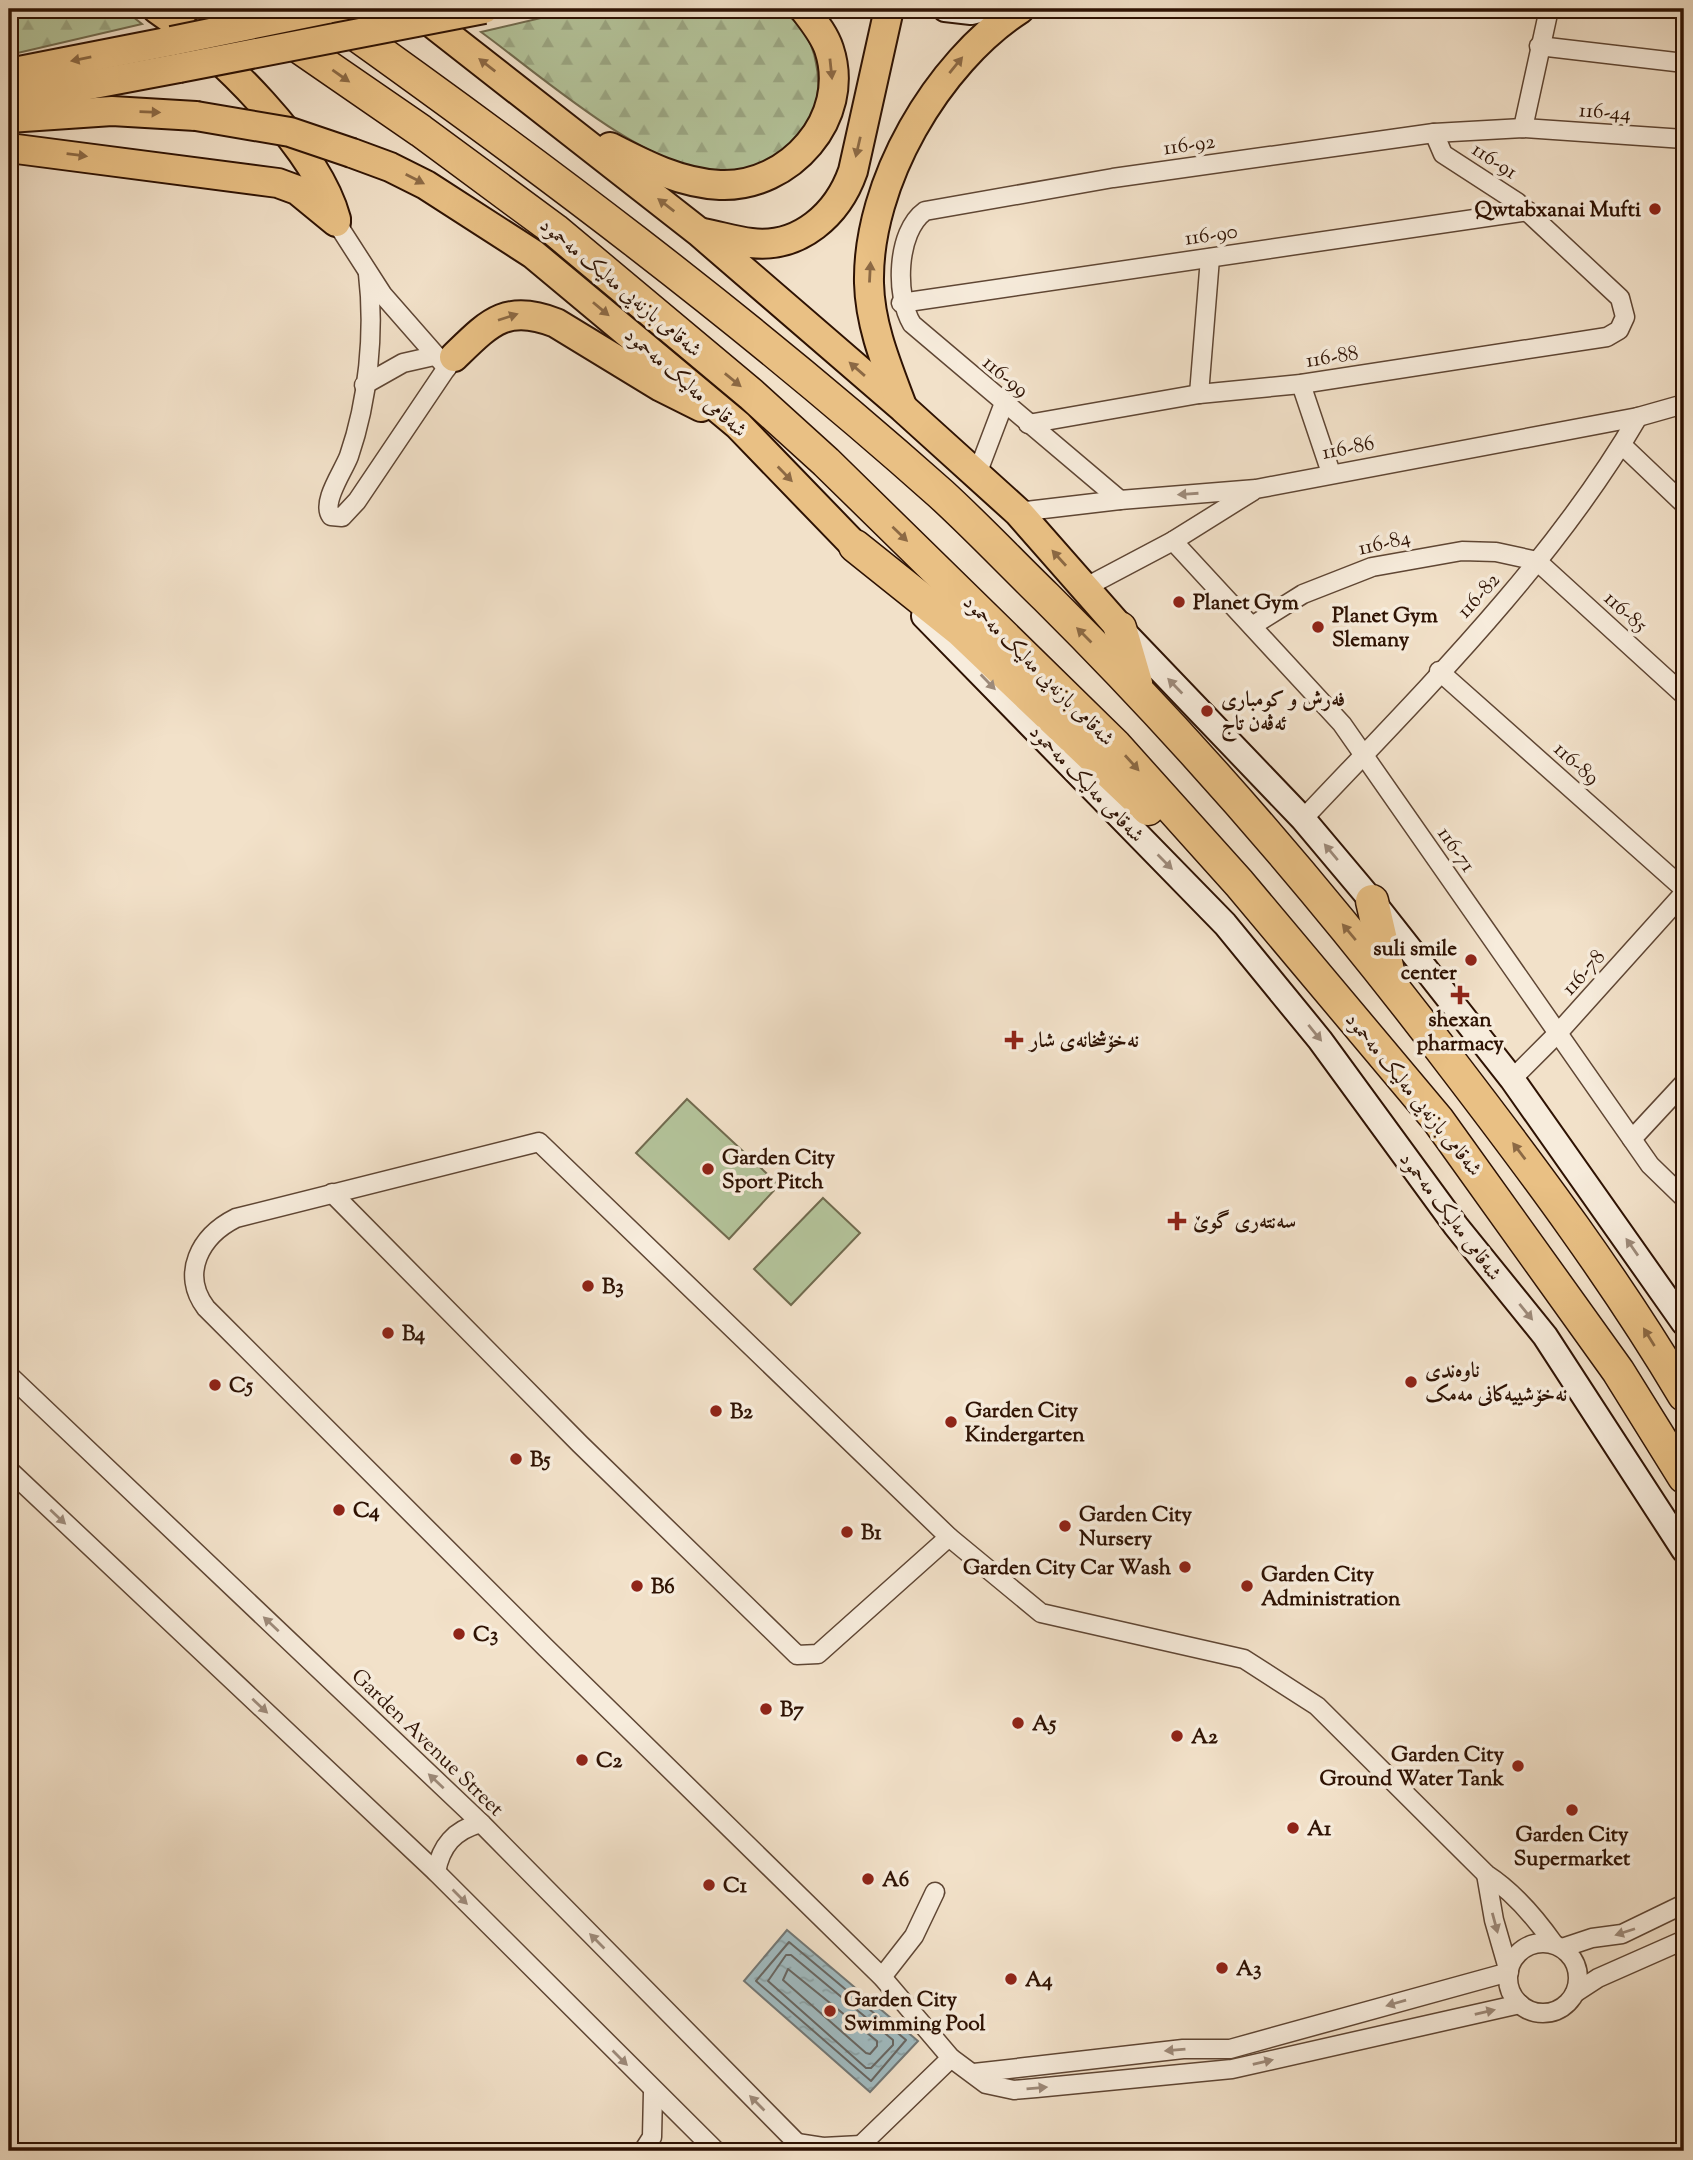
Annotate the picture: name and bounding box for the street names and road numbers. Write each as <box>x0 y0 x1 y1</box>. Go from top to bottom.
street label: 116-44 <box>1578 96 1632 130</box>
street label: 116-92 <box>1161 127 1217 164</box>
street label: 116-91 <box>1465 136 1523 188</box>
street label: شەقامی بازنەیی مەلیک مەحمود <box>532 212 707 366</box>
street label: 116-90 <box>1183 217 1240 255</box>
street label: شەقامی مەلیک مەحمود <box>616 321 753 446</box>
street label: 116-88 <box>1304 339 1361 377</box>
street label: 116-99 <box>975 349 1034 406</box>
street label: 116-86 <box>1320 429 1377 469</box>
street label: 116-84 <box>1355 523 1414 564</box>
street label: 116-82 <box>1451 567 1508 626</box>
street label: 116-85 <box>1596 585 1653 640</box>
street label: شەقامی بازنەیی مەلیک مەحمود <box>955 589 1120 754</box>
street label: شەقامی مەلیک مەحمود <box>1021 718 1150 850</box>
street label: 116-89 <box>1546 736 1605 793</box>
street label: 116-71 <box>1429 821 1482 879</box>
street label: 116-78 <box>1556 944 1613 1003</box>
street label: شەقامی بازنەیی مەلیک مەحمود <box>1337 1007 1488 1184</box>
street label: شەقامی مەلیک مەحمود <box>1391 1146 1508 1288</box>
street label: Garden Avenue Street <box>344 1663 510 1824</box>

